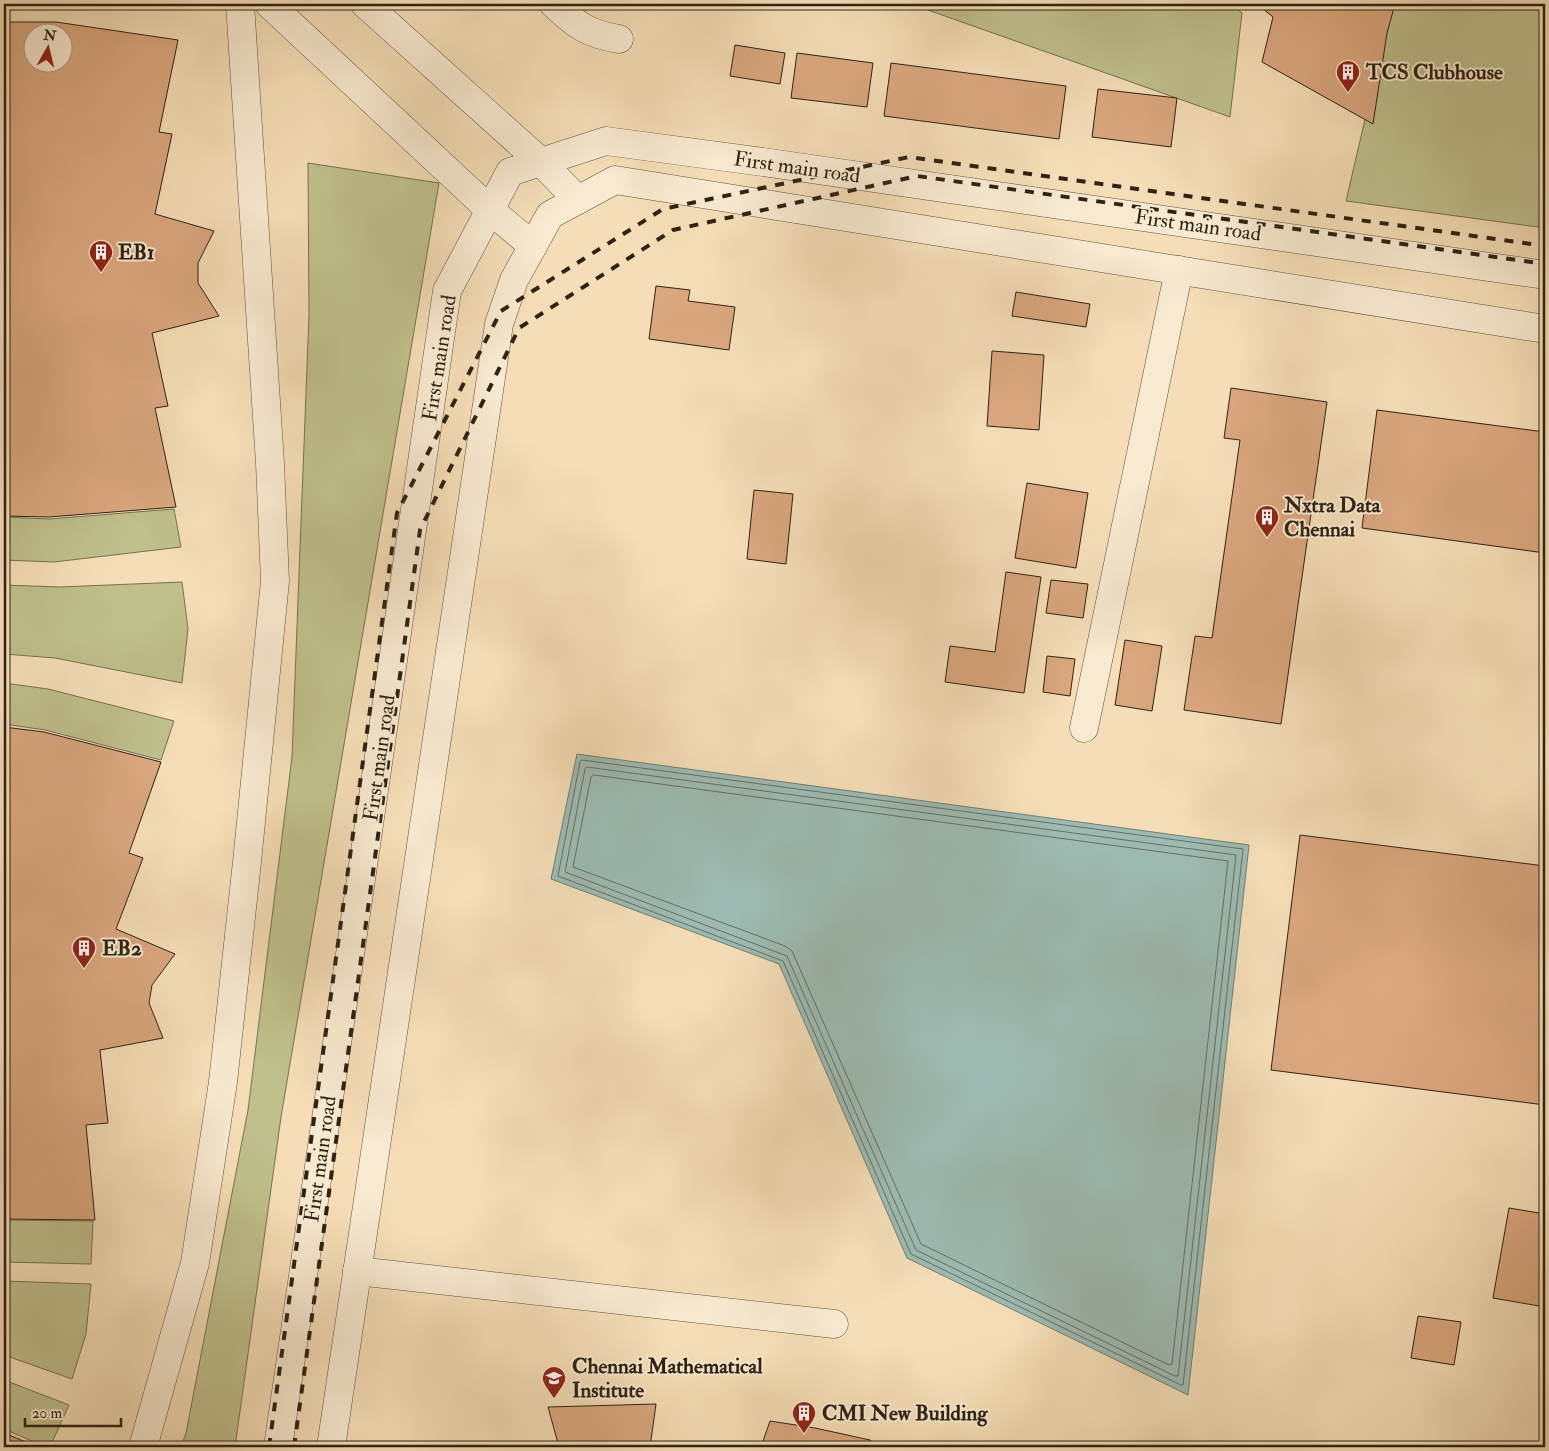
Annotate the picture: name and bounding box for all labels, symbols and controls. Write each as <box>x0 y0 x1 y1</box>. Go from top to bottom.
north arrow <box>22 22 72 72</box>
text: N <box>41 26 58 45</box>
building icon: TCS Clubhouse <box>1335 59 1361 93</box>
place label: TCS Clubhouse <box>1365 59 1503 86</box>
street label: First main road <box>732 145 863 190</box>
street label: First main road <box>1133 203 1264 248</box>
building icon: EB1 <box>88 239 114 273</box>
place label: EB1 <box>118 239 154 266</box>
street label: First main road <box>416 292 463 423</box>
place label: Nxtra Data Chennai <box>1283 492 1382 543</box>
building icon: Nxtra Data Chennai <box>1254 504 1280 538</box>
street label: First main road <box>357 692 402 823</box>
building icon: EB2 <box>71 935 97 969</box>
place label: EB2 <box>102 935 142 962</box>
street label: First main road <box>298 1093 343 1224</box>
place label: Chennai Mathematical Institute <box>572 1353 763 1404</box>
school or university icon: Chennai Mathematical Institute <box>541 1365 567 1399</box>
scale bar <box>25 1396 121 1428</box>
building icon: CMI New Building <box>791 1400 817 1434</box>
place label: CMI New Building <box>822 1400 988 1427</box>
text: 20 m <box>32 1404 62 1423</box>

